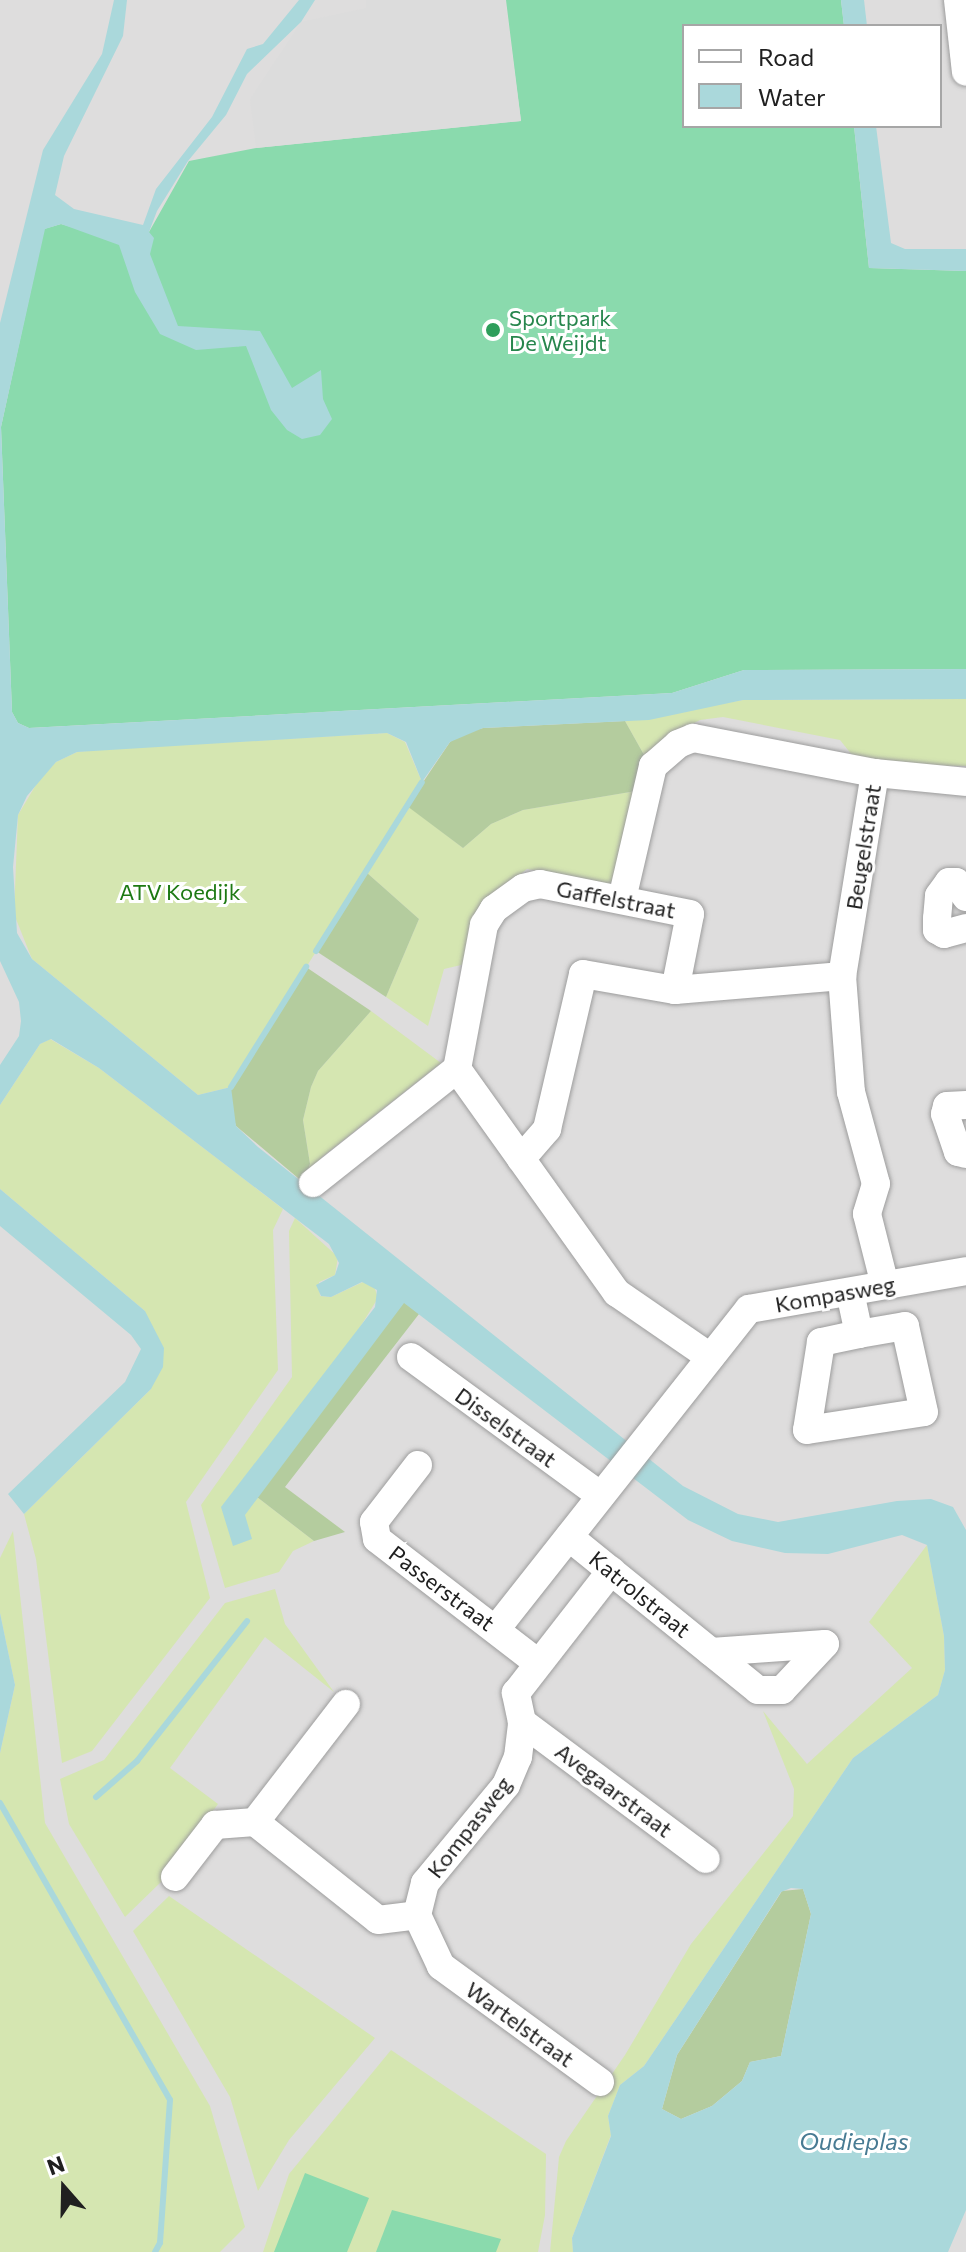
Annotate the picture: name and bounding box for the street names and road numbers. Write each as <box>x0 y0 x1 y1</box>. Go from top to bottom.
street label: Beugelstraat <box>840 782 886 912</box>
street label: Gaffelstraat <box>554 875 678 923</box>
street label: Kompasweg <box>773 1270 897 1318</box>
street label: Disselstraat <box>450 1381 562 1473</box>
street label: Passerstraat <box>384 1540 500 1636</box>
street label: Katrolstraat <box>584 1545 696 1643</box>
street label: Avegaarstraat <box>550 1737 678 1843</box>
street label: Kompasweg <box>421 1771 517 1883</box>
street label: Wartelstraat <box>461 1976 579 2072</box>

